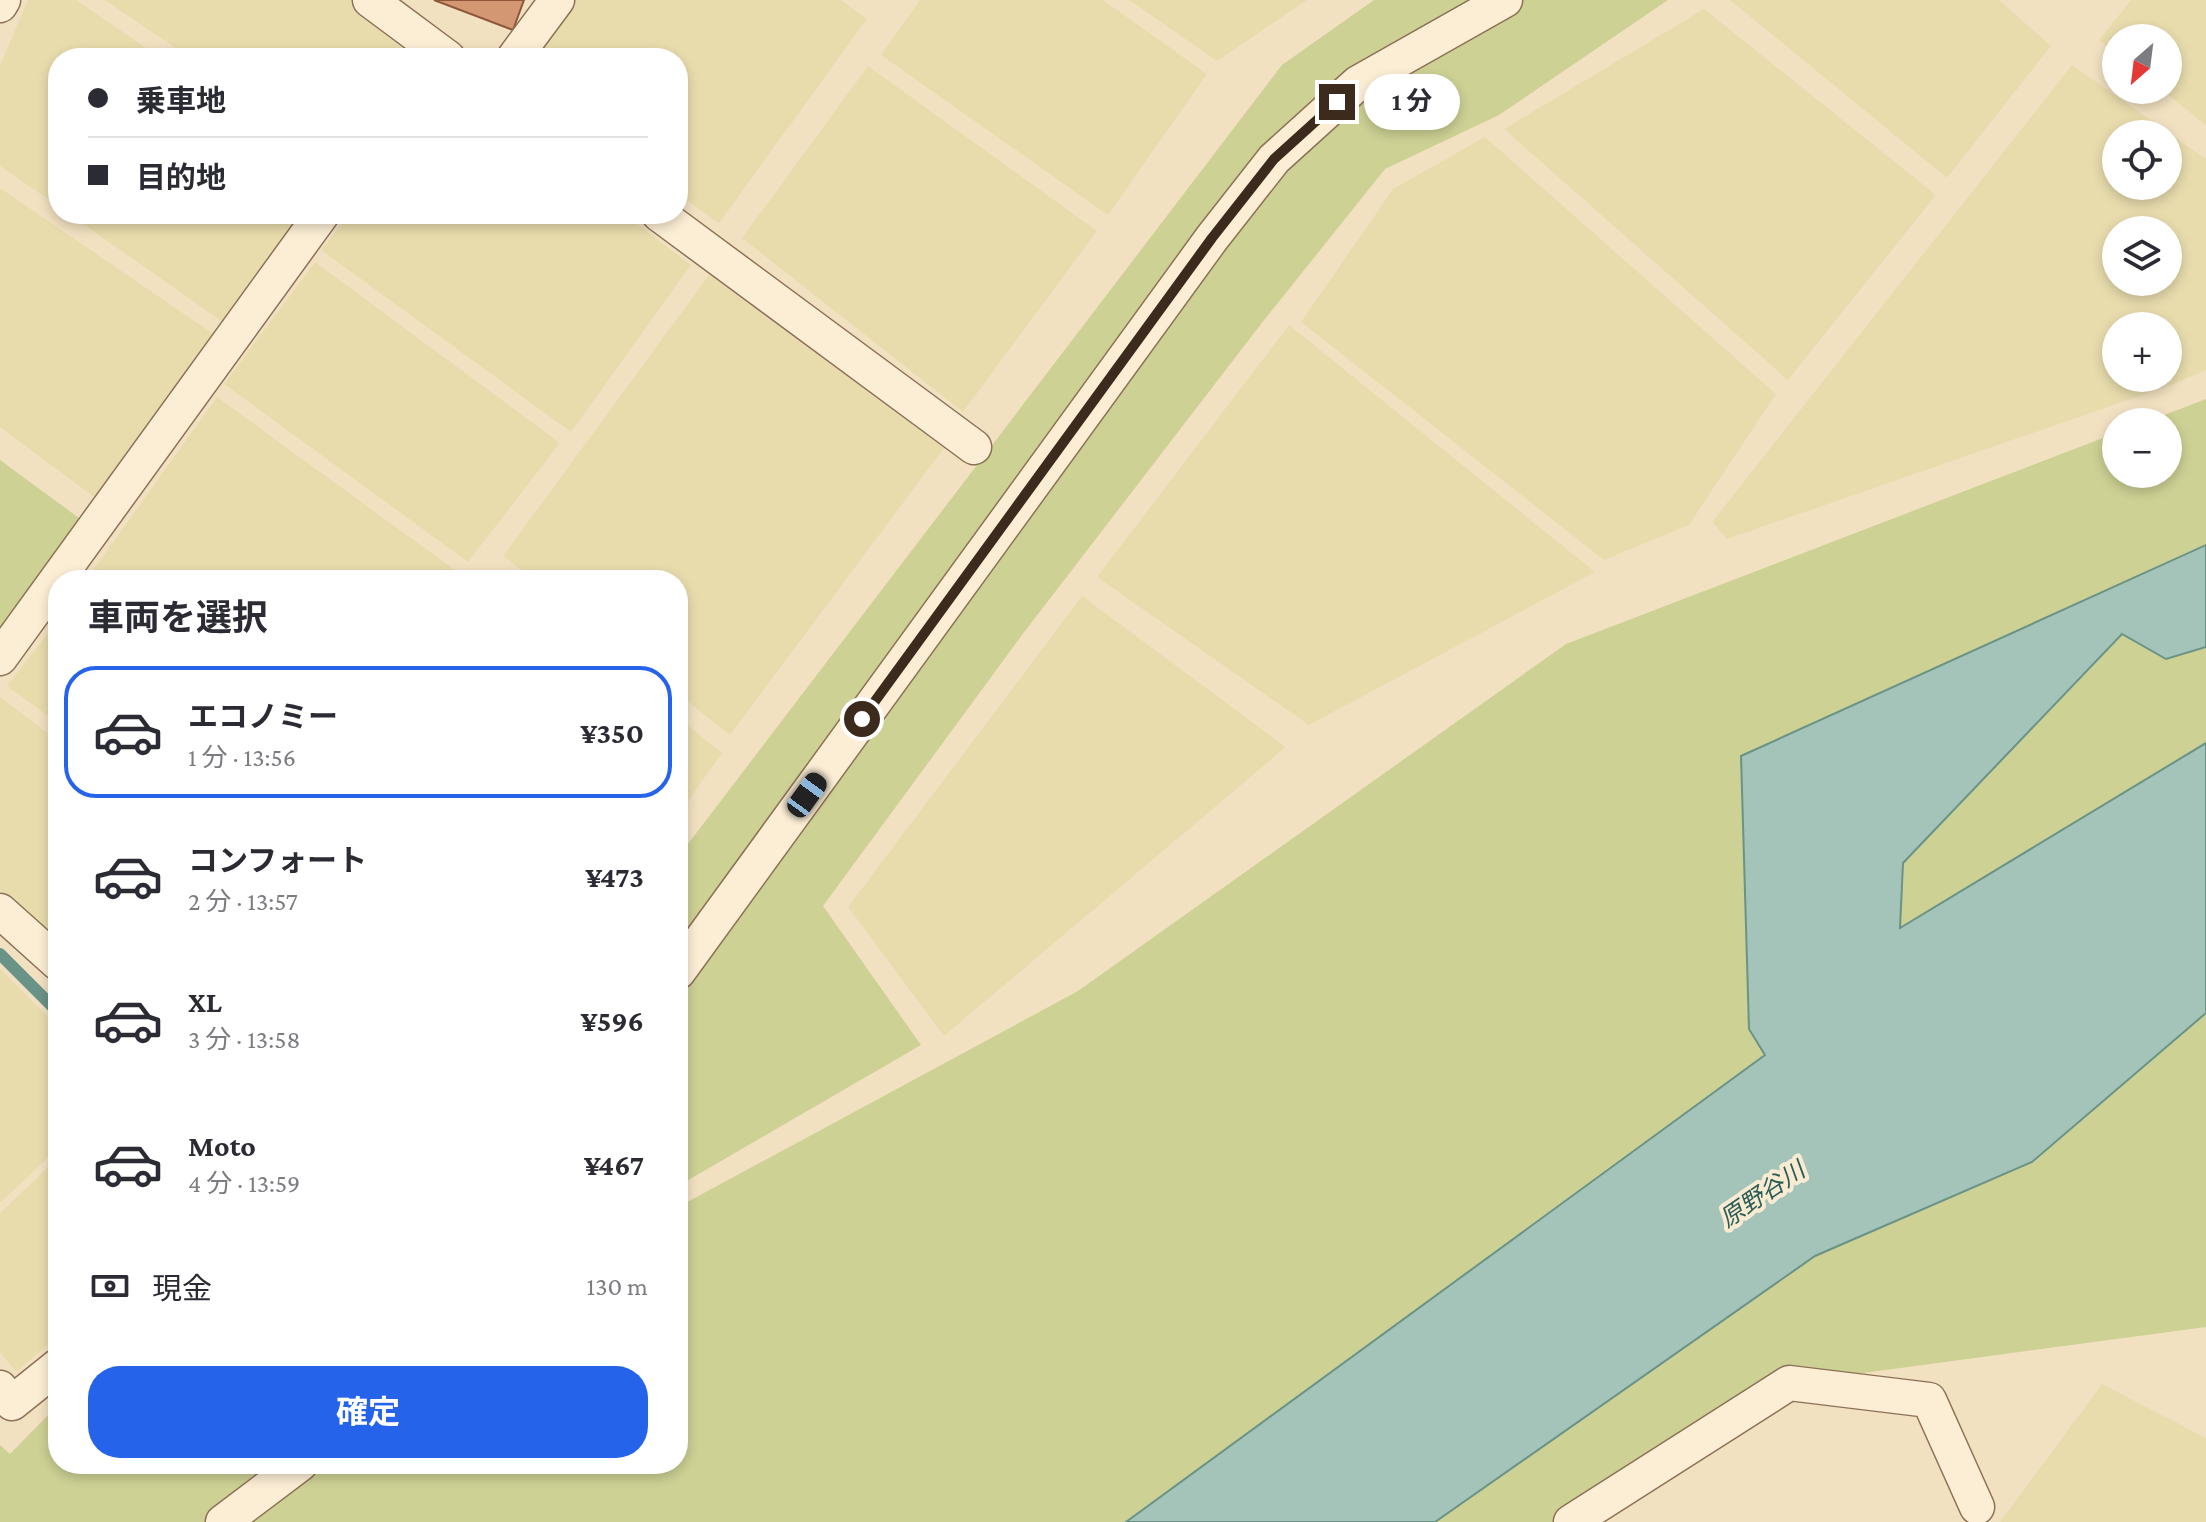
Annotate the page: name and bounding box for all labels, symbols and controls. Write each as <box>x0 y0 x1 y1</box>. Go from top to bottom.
north arrow <box>2102 24 2182 104</box>
map controls <box>2102 24 2182 488</box>
callout: 1 分 <box>1365 74 1461 130</box>
text: 乗車地 <box>136 84 226 117</box>
route end <box>1319 84 1355 120</box>
text: 1 分 <box>1392 87 1432 116</box>
button: locate <box>2102 120 2182 200</box>
text: 目的地 <box>136 161 226 194</box>
button: layers <box>2102 216 2182 296</box>
button: + <box>2102 312 2182 392</box>
button: − <box>2102 408 2182 488</box>
text: 車両を選択 <box>88 598 268 638</box>
icon: car <box>92 696 164 768</box>
text: エコノミー <box>188 700 338 733</box>
route start <box>844 701 880 737</box>
text: ¥350 <box>580 716 644 749</box>
text: 1 分 · 13:56 <box>188 743 296 772</box>
car <box>783 769 831 821</box>
icon: car <box>92 840 164 912</box>
text: コンフォート <box>188 844 367 877</box>
text: ¥473 <box>585 860 644 893</box>
text: 2 分 · 13:57 <box>188 887 298 916</box>
icon: car <box>92 984 164 1056</box>
text: XL <box>188 985 222 1018</box>
text: ¥596 <box>581 1004 644 1037</box>
text: 3 分 · 13:58 <box>188 1025 300 1054</box>
icon: car <box>92 1128 164 1200</box>
text: Moto <box>188 1129 256 1162</box>
text: ¥467 <box>584 1148 644 1181</box>
water label: 原野谷川 <box>1715 1154 1812 1232</box>
text: 4 分 · 13:59 <box>188 1169 300 1198</box>
icon: cash <box>88 1264 132 1308</box>
text: 現金 <box>152 1272 212 1305</box>
text: 130 m <box>587 1272 648 1301</box>
button: 確定 <box>88 1366 648 1458</box>

